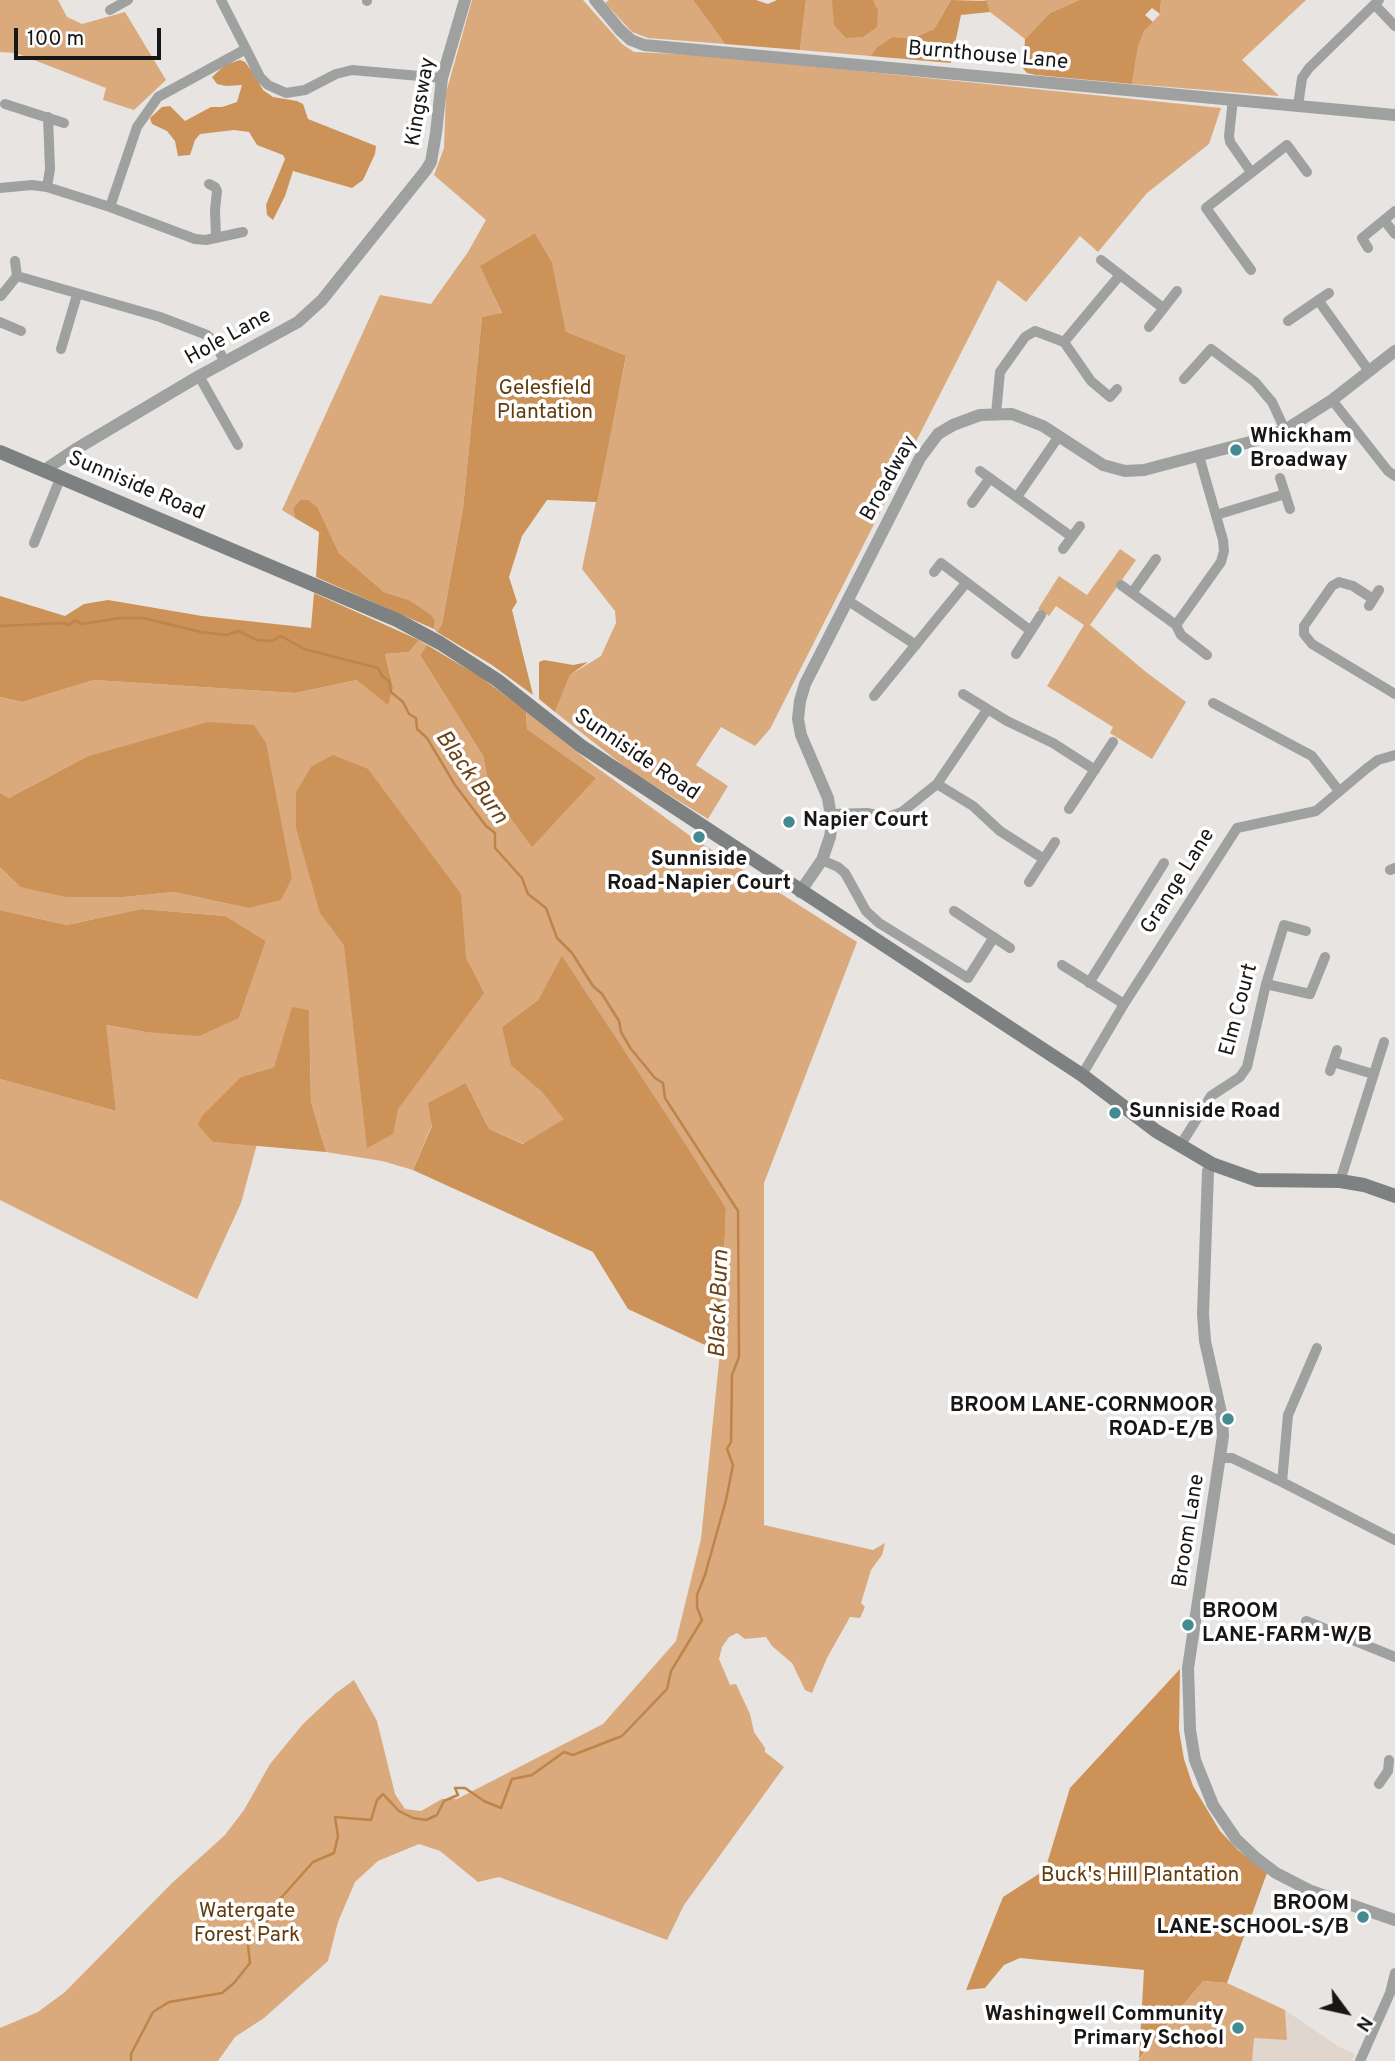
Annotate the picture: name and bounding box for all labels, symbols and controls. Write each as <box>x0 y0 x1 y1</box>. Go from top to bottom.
scale bar <box>18 14 164 58</box>
text: 100 m <box>27 26 84 53</box>
street label: Burnthouse Lane <box>907 37 1069 77</box>
street label: Kingsway <box>402 56 442 148</box>
street label: Hole Lane <box>181 304 277 372</box>
park label: Gelesfield Plantation <box>497 377 593 427</box>
place label: Whickham Broadway <box>1250 425 1352 475</box>
street label: Broadway <box>856 432 924 526</box>
marker: Whickham Broadway <box>1228 442 1244 458</box>
street label: Sunniside Road <box>64 447 208 527</box>
street label: Sunniside Road <box>569 705 703 807</box>
water label: Black Burn <box>428 726 512 830</box>
place label: Napier Court <box>803 809 929 835</box>
marker: Napier Court <box>781 814 797 830</box>
street label: Grange Lane <box>1136 824 1222 940</box>
marker: Sunniside Road-Napier Court <box>691 829 707 845</box>
place label: Sunniside Road-Napier Court <box>607 848 791 898</box>
street label: Elm Court <box>1216 961 1264 1059</box>
place label: Sunniside Road <box>1129 1100 1280 1126</box>
marker: Sunniside Road <box>1107 1105 1123 1121</box>
water label: Black Burn <box>705 1249 737 1359</box>
place label: BROOM LANE-CORNMOOR ROAD-E/B <box>950 1394 1214 1444</box>
marker: BROOM LANE-CORNMOOR ROAD-E/B <box>1220 1411 1236 1427</box>
street label: Broom Lane <box>1169 1473 1211 1589</box>
place label: BROOM LANE-FARM-W/B <box>1202 1600 1372 1650</box>
marker: BROOM LANE-FARM-W/B <box>1180 1617 1196 1633</box>
park label: Buck's Hill Plantation <box>1041 1864 1239 1890</box>
place label: BROOM LANE-SCHOOL-S/B <box>1157 1892 1349 1942</box>
park label: Watergate Forest Park <box>194 1900 300 1950</box>
marker: BROOM LANE-SCHOOL-S/B <box>1355 1909 1371 1925</box>
north arrow <box>1311 1977 1381 2047</box>
place label: Washingwell Community Primary School <box>985 2003 1224 2053</box>
text: N <box>1350 2011 1377 2036</box>
marker: Washingwell Community Primary School <box>1230 2020 1246 2036</box>

